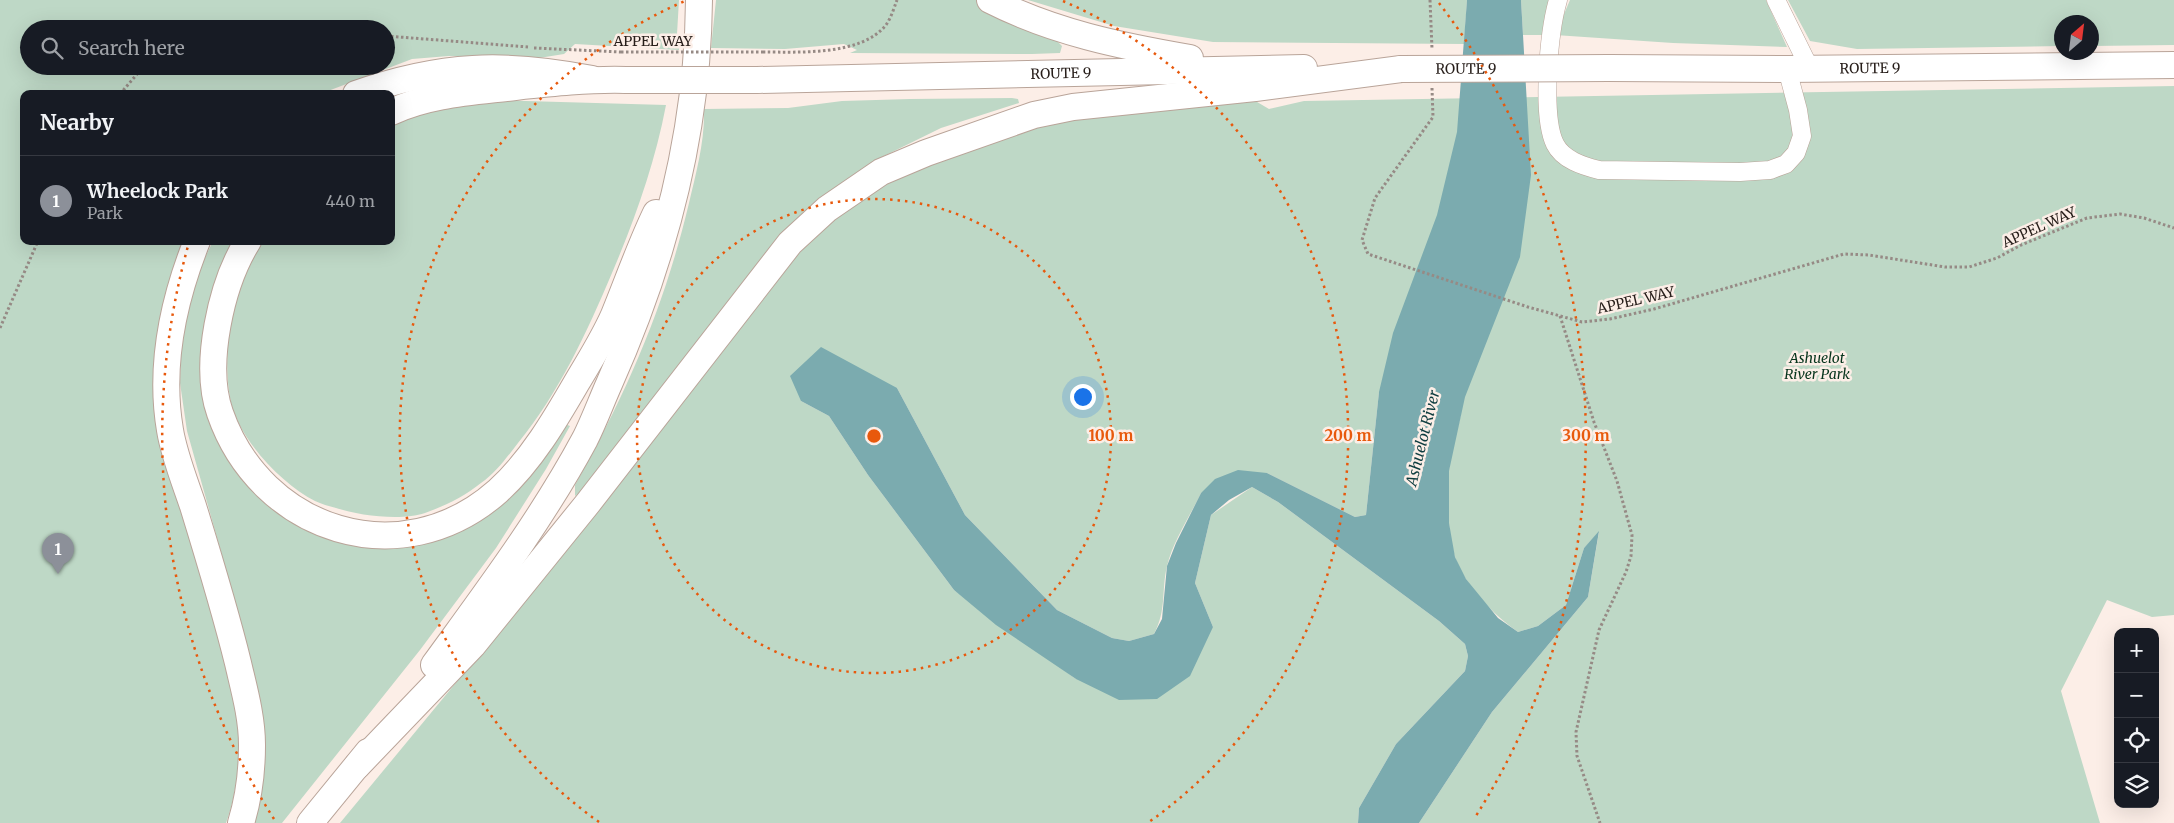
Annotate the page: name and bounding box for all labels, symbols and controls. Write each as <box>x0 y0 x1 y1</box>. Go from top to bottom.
north arrow <box>2054 15 2099 60</box>
search box <box>20 20 395 75</box>
street label: APPEL WAY <box>612 32 694 50</box>
icon: search <box>38 34 66 62</box>
text: Search here <box>78 36 185 60</box>
street label: ROUTE 9 <box>1839 59 1901 77</box>
street label: ROUTE 9 <box>1436 60 1496 78</box>
street label: ROUTE 9 <box>1030 64 1092 83</box>
text: Nearby <box>40 109 114 136</box>
text: Wheelock Park <box>87 179 228 203</box>
text: 1 <box>52 191 60 211</box>
text: 440 m <box>325 191 375 211</box>
street label: APPEL WAY <box>1998 202 2080 252</box>
text: Park <box>87 203 123 223</box>
street label: APPEL WAY <box>1594 282 1677 318</box>
park label: Ashuelot River Park <box>1784 349 1850 383</box>
your location <box>1070 384 1096 410</box>
water label: Ashuelot River <box>1401 387 1444 489</box>
text: 100 m <box>1089 426 1133 445</box>
text: 200 m <box>1324 426 1372 445</box>
text: 300 m <box>1562 426 1610 445</box>
centre of rings <box>865 427 883 445</box>
pin: 1 <box>42 533 74 574</box>
map controls <box>2114 628 2159 808</box>
button: + <box>2114 628 2159 673</box>
button: − <box>2114 673 2159 718</box>
button: locate <box>2114 718 2159 763</box>
button: layers <box>2114 763 2159 808</box>

